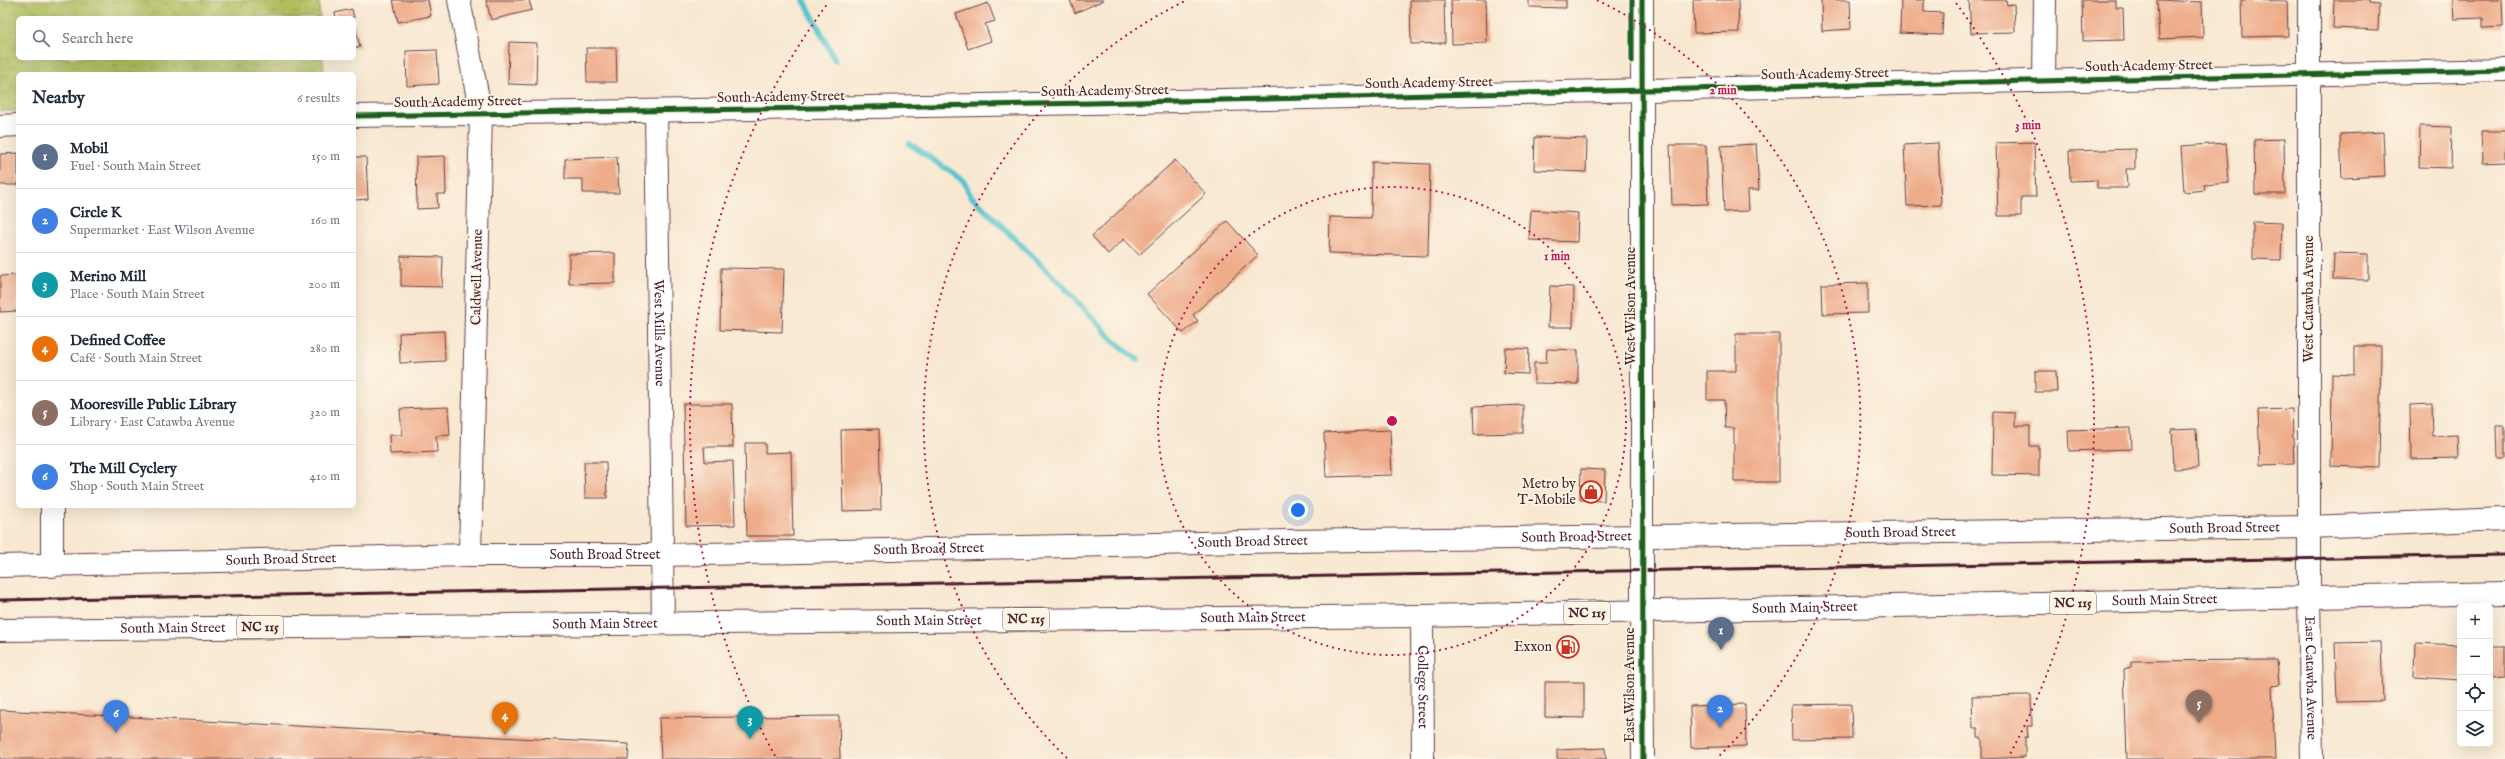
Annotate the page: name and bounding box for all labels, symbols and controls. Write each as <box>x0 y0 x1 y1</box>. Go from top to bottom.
search box <box>16 16 356 60</box>
icon: search <box>30 27 52 49</box>
text: Search here <box>62 29 133 48</box>
street label: South Academy Street <box>2085 56 2213 76</box>
street label: South Academy Street <box>1761 64 1889 84</box>
street label: South Academy Street <box>1365 73 1493 93</box>
street label: South Academy Street <box>1041 81 1169 101</box>
text: 2 min <box>1709 83 1737 98</box>
street label: South Academy Street <box>717 87 845 107</box>
text: Nearby <box>32 88 85 109</box>
text: 6 results <box>297 90 340 107</box>
street label: South Academy Street <box>394 92 522 112</box>
text: 3 min <box>2015 118 2042 133</box>
text: Mobil <box>70 139 108 158</box>
text: 1 <box>43 148 47 165</box>
text: 150 m <box>311 148 340 165</box>
text: Fuel · South Main Street <box>70 158 201 175</box>
text: Circle K <box>70 203 122 222</box>
text: 2 <box>42 212 48 229</box>
text: 160 m <box>310 212 340 229</box>
text: Supermarket · East Wilson Avenue <box>70 222 254 239</box>
street label: Caldwell Avenue <box>467 228 487 325</box>
street label: West Catawba Avenue <box>2300 235 2318 363</box>
street label: West Wilson Avenue <box>1622 246 1640 365</box>
text: 1 min <box>1544 249 1571 264</box>
text: Merino Mill <box>70 267 146 286</box>
text: 3 <box>43 276 47 293</box>
text: 200 m <box>308 276 340 293</box>
street label: West Mills Avenue <box>649 279 669 387</box>
text: Place · South Main Street <box>70 286 205 303</box>
text: Defined Coffee <box>70 331 165 350</box>
text: 4 <box>42 340 48 357</box>
text: 280 m <box>310 340 340 357</box>
text: Café · South Main Street <box>70 350 202 367</box>
text: Mooresville Public Library <box>70 395 236 414</box>
text: 5 <box>43 404 47 421</box>
text: 320 m <box>310 404 340 421</box>
text: Library · East Catawba Avenue <box>70 414 235 431</box>
centre of rings <box>1385 414 1399 428</box>
text: The Mill Cyclery <box>70 459 177 478</box>
text: 6 <box>42 468 48 485</box>
text: 410 m <box>310 468 340 485</box>
place label: Metro by T-Mobile <box>1517 475 1577 509</box>
text: Shop · South Main Street <box>70 478 204 495</box>
shop icon: Metro by T-Mobile <box>1578 479 1604 505</box>
your location <box>1288 500 1308 520</box>
street label: South Broad Street <box>2169 518 2280 538</box>
street label: South Broad Street <box>1845 523 1956 542</box>
street label: South Broad Street <box>1521 527 1632 547</box>
street label: South Broad Street <box>1197 532 1308 552</box>
street label: South Broad Street <box>873 539 985 559</box>
street label: South Broad Street <box>550 546 660 564</box>
street label: South Broad Street <box>225 549 337 570</box>
street label: South Main Street <box>2112 590 2218 610</box>
road number: NC 115 <box>2050 592 2096 614</box>
street label: South Main Street <box>1752 598 1858 618</box>
road number: NC 115 <box>1564 602 1610 624</box>
map controls <box>2457 603 2493 747</box>
button: + <box>2457 603 2493 639</box>
road number: NC 115 <box>1003 608 1049 630</box>
street label: South Main Street <box>1200 608 1306 627</box>
street label: South Main Street <box>876 611 982 630</box>
street label: South Main Street <box>552 615 658 634</box>
road number: NC 115 <box>237 616 283 638</box>
street label: East Catawba Avenue <box>2300 616 2321 741</box>
pin: 1 <box>1708 617 1734 650</box>
street label: South Main Street <box>120 619 226 638</box>
street label: East Wilson Avenue <box>1621 627 1639 743</box>
fuel station icon: Exxon <box>1555 634 1581 660</box>
place label: Exxon <box>1514 638 1553 656</box>
button: − <box>2457 639 2493 675</box>
street label: College Street <box>1413 645 1432 729</box>
button: locate <box>2457 675 2493 711</box>
pin: 5 <box>2186 690 2212 723</box>
pin: 2 <box>1707 695 1733 728</box>
pin: 6 <box>103 700 129 733</box>
pin: 4 <box>492 702 518 735</box>
pin: 3 <box>737 706 763 739</box>
button: layers <box>2457 711 2493 747</box>

